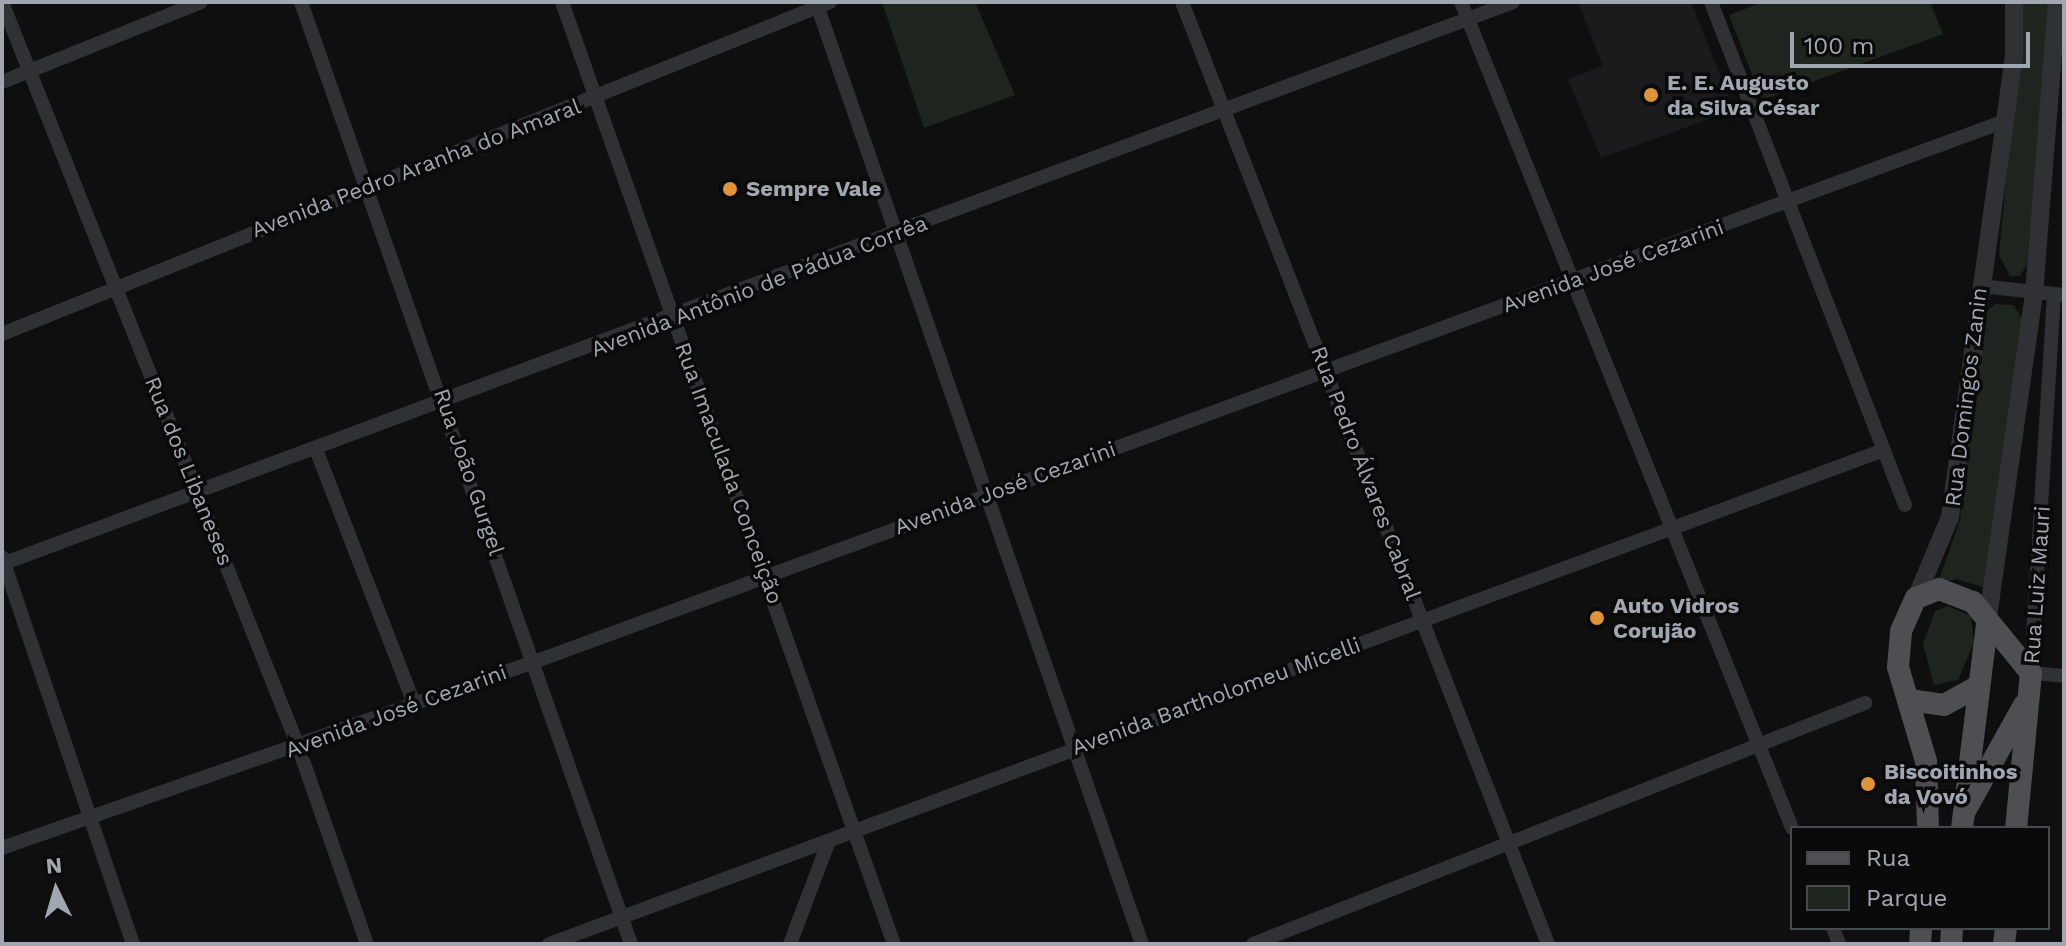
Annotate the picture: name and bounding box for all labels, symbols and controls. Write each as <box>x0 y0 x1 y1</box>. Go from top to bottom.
scale bar <box>1794 16 2034 66</box>
text: 100 m <box>1804 32 1874 60</box>
place label: E. E. Augusto da Silva César <box>1667 69 1820 120</box>
marker: E. E. Augusto da Silva César <box>1642 86 1660 104</box>
street label: Avenida Pedro Aranha do Amaral <box>246 92 586 244</box>
place label: Sempre Vale <box>746 176 882 202</box>
marker: Sempre Vale <box>721 180 739 198</box>
street label: Avenida Antônio de Pádua Corrêa <box>586 209 932 363</box>
street label: Avenida José Cezarini <box>1498 213 1728 319</box>
street label: Rua Domingos Zanin <box>1939 286 1993 508</box>
street label: Rua Imaculada Conceição <box>669 338 789 608</box>
street label: Rua Pedro Álvares Cabral <box>1305 342 1427 604</box>
street label: Rua dos Libaneses <box>139 373 239 569</box>
street label: Rua João Gurgel <box>428 385 510 559</box>
street label: Avenida José Cezarini <box>890 435 1120 541</box>
street label: Rua Luiz Mauri <box>2018 505 2056 665</box>
place label: Auto Vidros Corujão <box>1613 592 1740 644</box>
marker: Auto Vidros Corujão <box>1588 609 1606 627</box>
street label: Avenida Bartholomeu Micelli <box>1068 631 1364 761</box>
street label: Avenida José Cezarini <box>281 658 511 764</box>
place label: Biscoitinhos da Vovó <box>1884 758 2017 810</box>
marker: Biscoitinhos da Vovó <box>1859 775 1877 793</box>
legend <box>1790 826 2050 930</box>
text: Rua <box>1866 844 1910 872</box>
north arrow <box>16 850 96 930</box>
text: N <box>45 852 63 879</box>
text: Parque <box>1866 884 1947 912</box>

